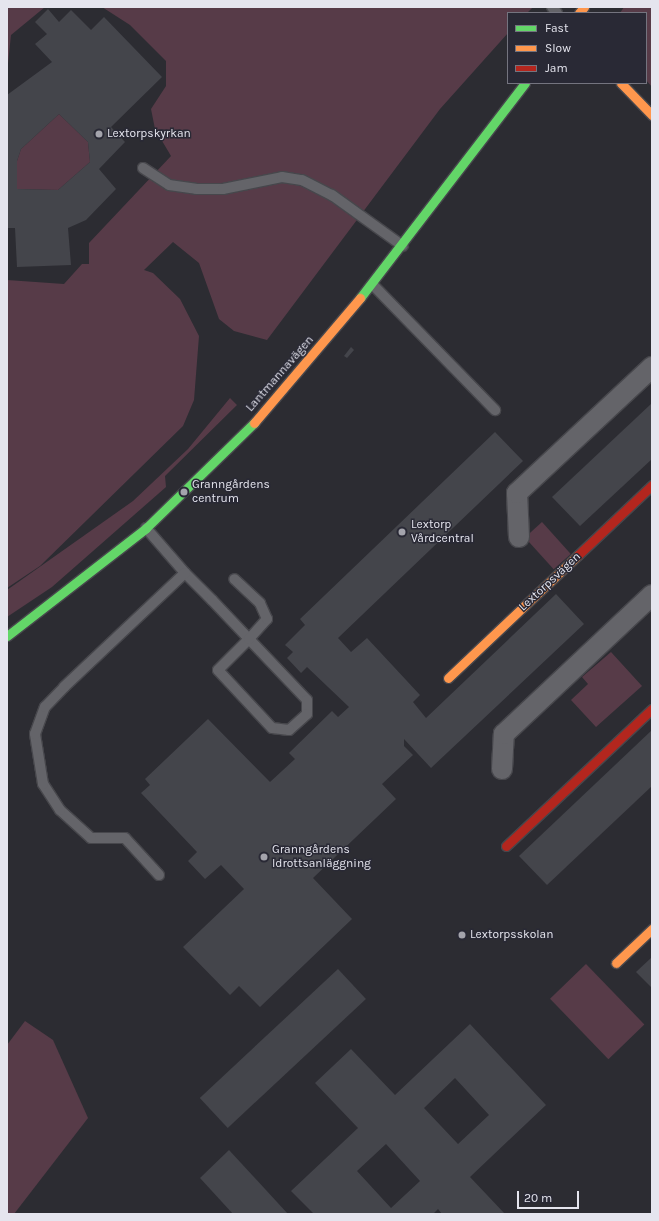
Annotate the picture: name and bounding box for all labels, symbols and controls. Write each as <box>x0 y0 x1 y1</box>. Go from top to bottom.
legend <box>507 12 647 84</box>
text: Fast <box>545 21 568 35</box>
text: Slow <box>545 41 571 55</box>
text: Jam <box>545 61 568 75</box>
place label: Lextorpskyrkan <box>107 127 191 141</box>
marker: Lextorpskyrkan <box>94 129 104 139</box>
street label: Lantmannavägen <box>243 333 317 415</box>
place label: Granngårdens centrum <box>192 478 270 506</box>
marker: Granngårdens centrum <box>179 487 189 497</box>
place label: Lextorp Vårdcentral <box>411 518 474 546</box>
marker: Lextorp Vårdcentral <box>396 526 408 538</box>
street label: Lextorpsvägen <box>516 550 584 614</box>
place label: Granngårdens Idrottsanläggning <box>272 843 371 871</box>
marker: Granngårdens Idrottsanläggning <box>259 852 269 862</box>
place label: Lextorpsskolan <box>470 928 553 942</box>
marker: Lextorpsskolan <box>457 930 467 940</box>
scale bar <box>519 1183 581 1209</box>
text: 20 m <box>524 1191 552 1205</box>

